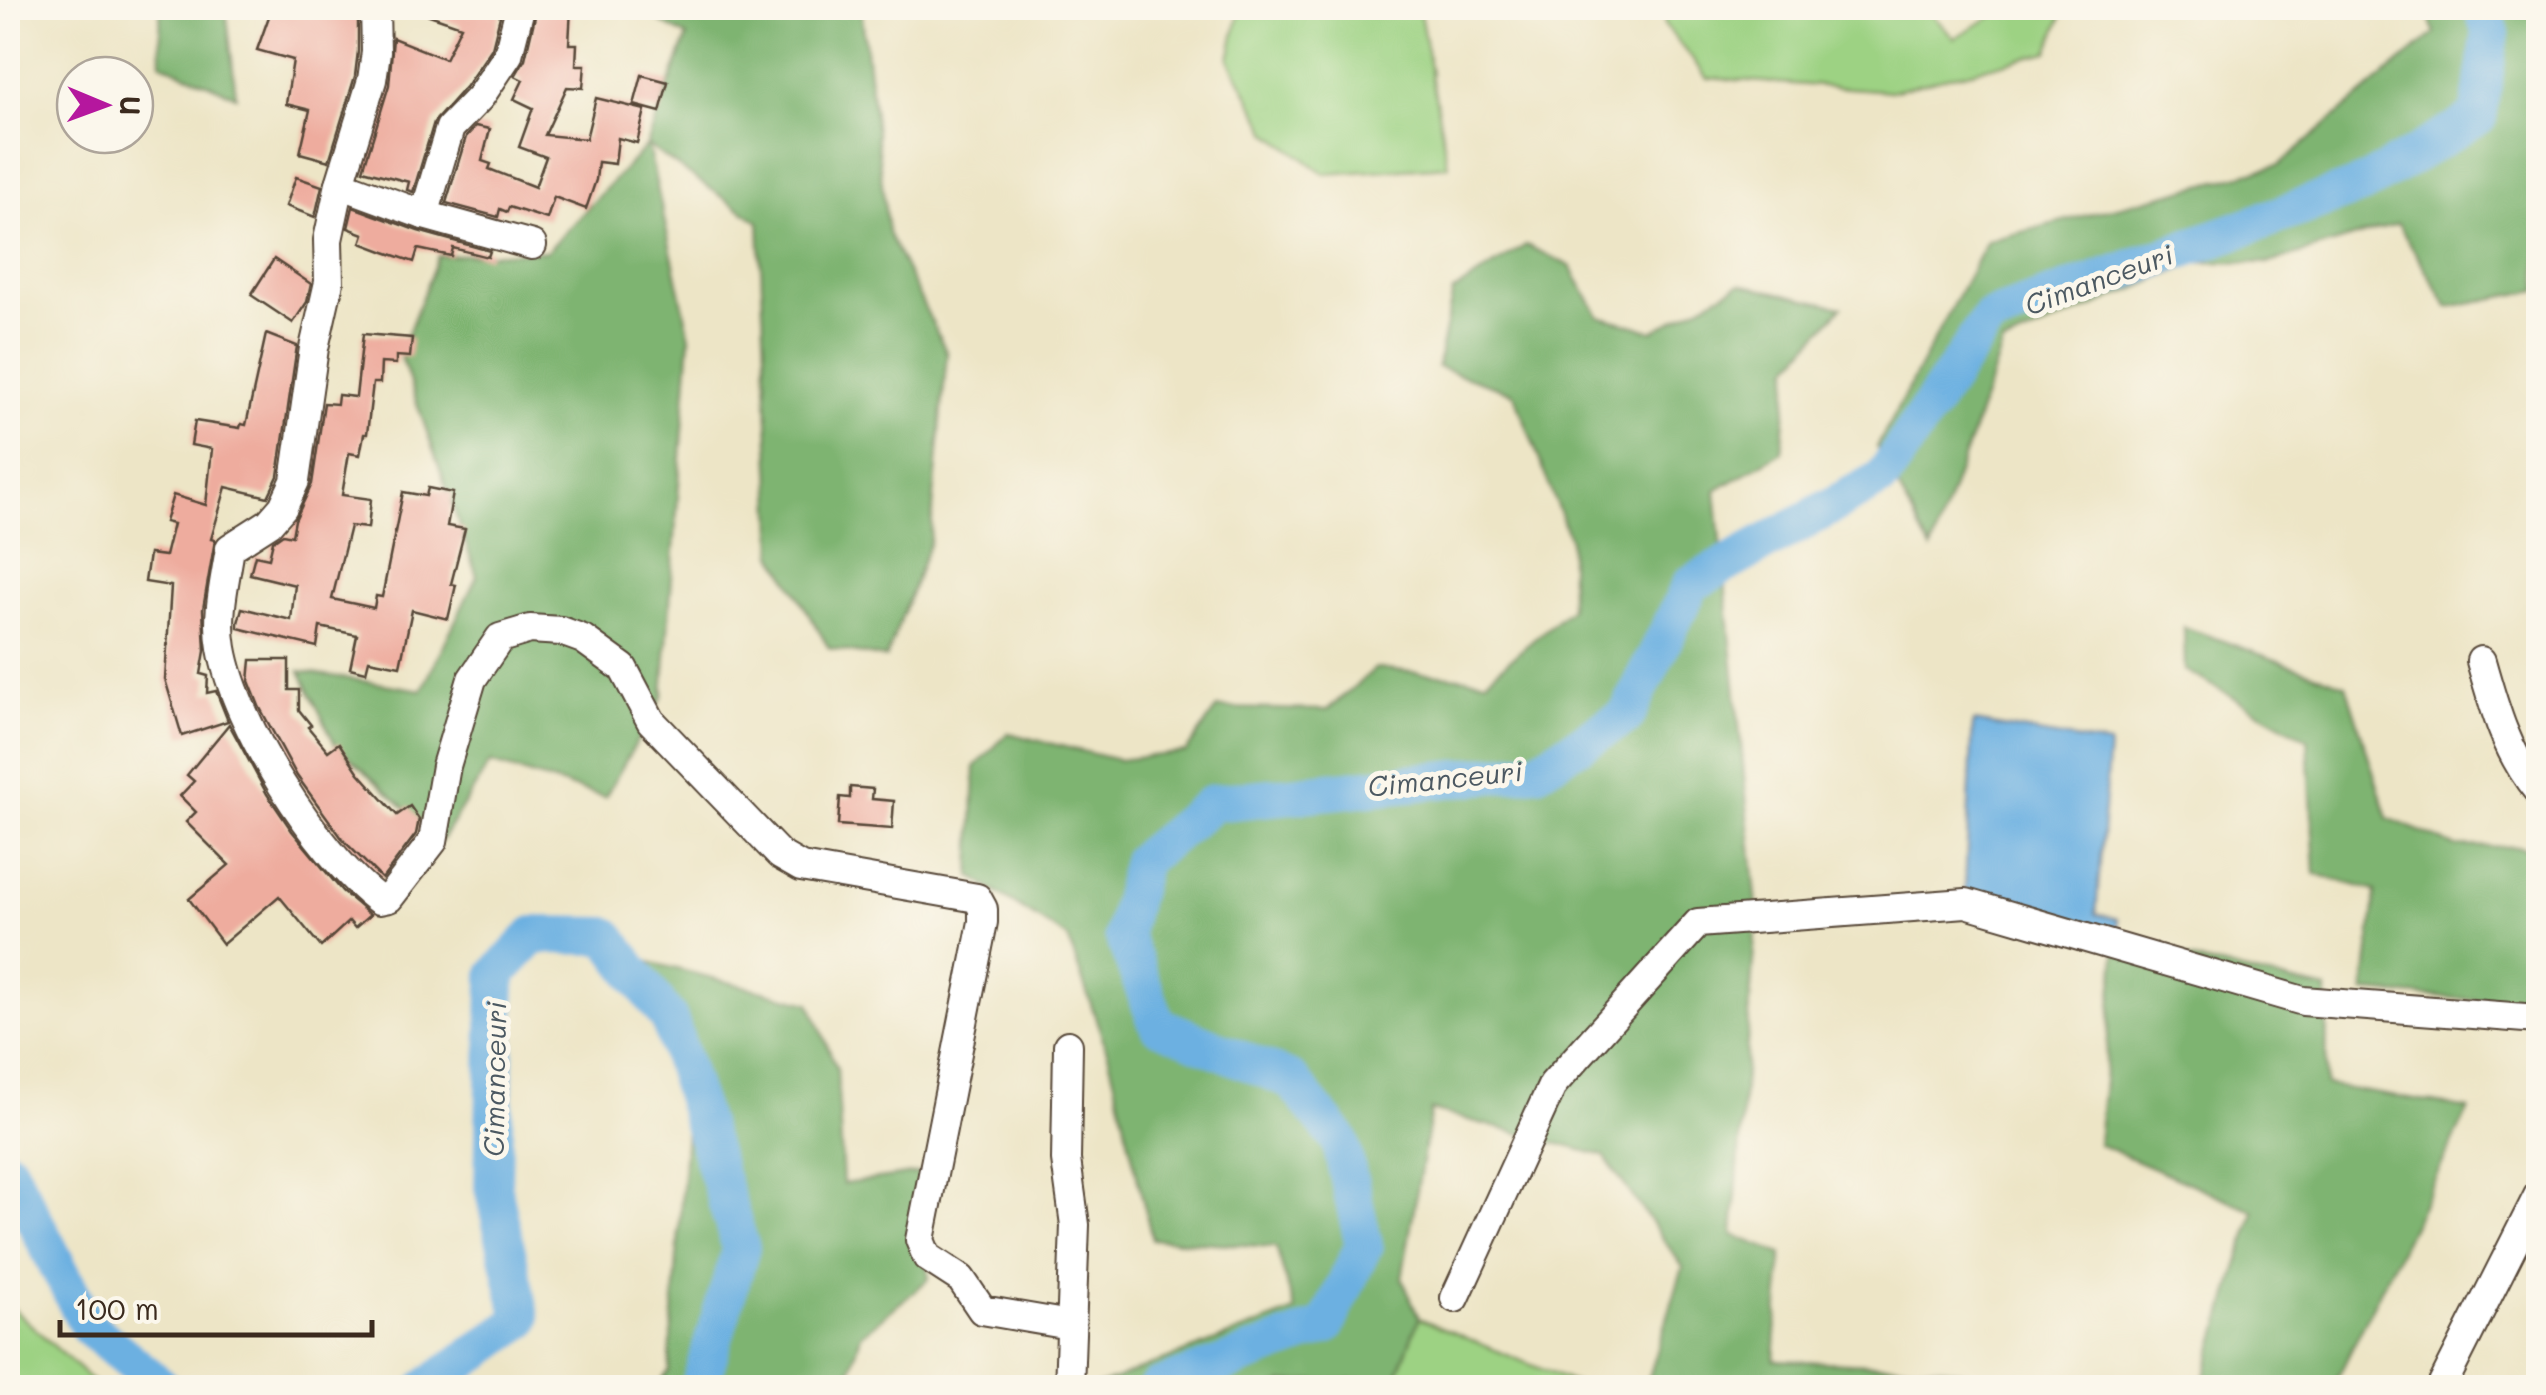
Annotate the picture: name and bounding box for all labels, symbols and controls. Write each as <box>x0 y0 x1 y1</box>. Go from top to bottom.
north arrow <box>55 55 155 155</box>
text: U <box>113 95 149 116</box>
water label: Cimanceuri <box>2019 235 2178 323</box>
water label: Cimanceuri <box>1366 752 1525 804</box>
water label: Cimanceuri <box>475 1000 513 1157</box>
scale bar <box>60 1275 372 1337</box>
text: 100 m <box>75 1288 159 1328</box>

